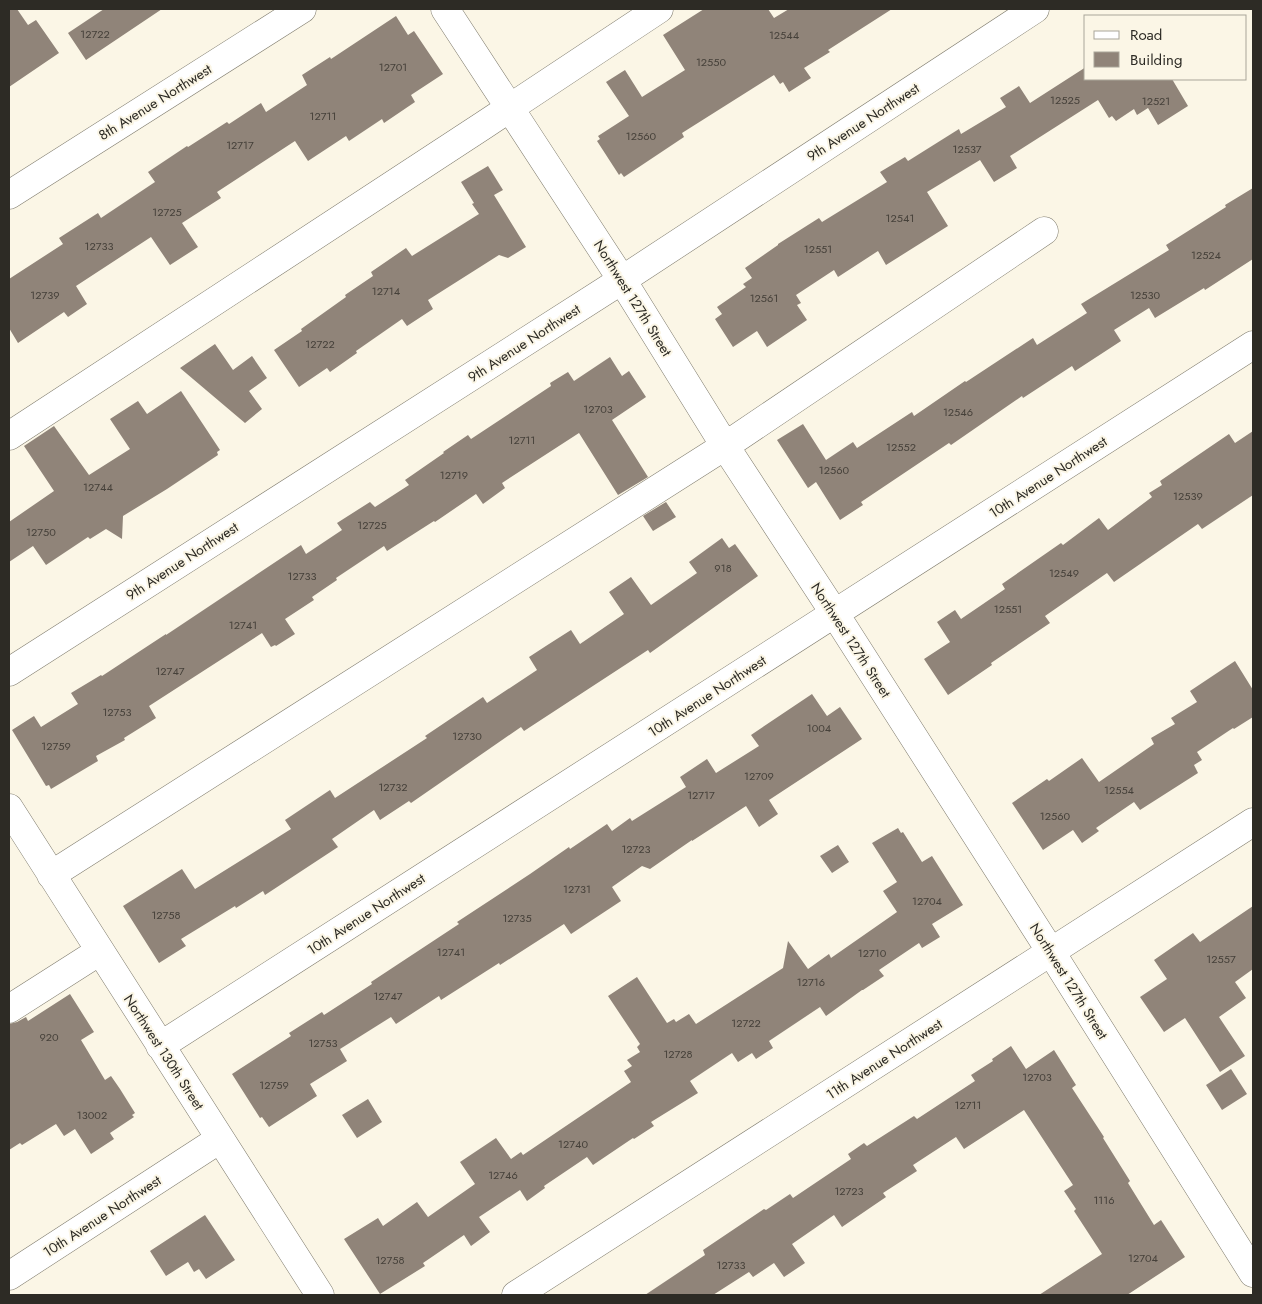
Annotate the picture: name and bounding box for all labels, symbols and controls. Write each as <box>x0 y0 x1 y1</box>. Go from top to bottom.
legend <box>1084 15 1247 80</box>
text: Road <box>1130 24 1162 46</box>
house number: 12722 <box>80 26 110 42</box>
house number: 12544 <box>769 27 800 43</box>
text: Building <box>1130 49 1182 71</box>
house number: 12550 <box>696 54 727 70</box>
street label: 8th Avenue Northwest <box>95 59 216 145</box>
house number: 12701 <box>379 59 407 75</box>
street label: 9th Avenue Northwest <box>803 78 924 166</box>
house number: 12525 <box>1050 92 1080 108</box>
house number: 12521 <box>1142 93 1170 109</box>
house number: 12711 <box>310 108 336 124</box>
house number: 12560 <box>626 128 657 144</box>
house number: 12717 <box>226 137 254 153</box>
house number: 12537 <box>952 141 982 157</box>
house number: 12725 <box>152 204 182 220</box>
house number: 12541 <box>886 210 914 226</box>
street label: Northwest 127th Street <box>589 236 677 360</box>
house number: 12733 <box>85 238 114 254</box>
house number: 12551 <box>804 241 832 257</box>
house number: 12524 <box>1191 247 1222 263</box>
house number: 12714 <box>372 283 401 299</box>
house number: 12739 <box>30 287 60 303</box>
house number: 12530 <box>1130 287 1160 303</box>
house number: 12561 <box>750 290 778 306</box>
street label: 9th Avenue Northwest <box>464 299 585 387</box>
house number: 12722 <box>305 336 335 352</box>
house number: 12703 <box>583 401 613 417</box>
house number: 12546 <box>943 404 973 420</box>
street label: 10th Avenue Northwest <box>985 431 1111 523</box>
house number: 12711 <box>509 432 535 448</box>
house number: 12552 <box>886 439 916 455</box>
house number: 12560 <box>819 462 850 478</box>
house number: 12719 <box>440 467 468 483</box>
house number: 12744 <box>83 479 113 495</box>
house number: 12539 <box>1173 488 1203 504</box>
street label: 9th Avenue Northwest <box>122 517 243 605</box>
house number: 12725 <box>357 517 387 533</box>
house number: 12750 <box>26 524 56 540</box>
house number: 918 <box>714 560 732 576</box>
house number: 12549 <box>1049 565 1079 581</box>
house number: 12733 <box>288 568 317 584</box>
street label: Northwest 127th Street <box>806 579 896 702</box>
house number: 12551 <box>994 601 1022 617</box>
house number: 12741 <box>229 617 257 633</box>
street label: 10th Avenue Northwest <box>644 650 770 742</box>
house number: 12747 <box>155 663 185 679</box>
house number: 12753 <box>102 704 132 720</box>
house number: 1004 <box>807 720 832 736</box>
house number: 12730 <box>452 728 482 744</box>
house number: 12759 <box>41 738 71 754</box>
house number: 12709 <box>744 768 774 784</box>
house number: 12732 <box>378 779 408 795</box>
house number: 12554 <box>1104 782 1135 798</box>
house number: 12717 <box>687 787 715 803</box>
house number: 12560 <box>1040 808 1071 824</box>
house number: 12723 <box>621 841 651 857</box>
street label: 10th Avenue Northwest <box>303 868 429 960</box>
house number: 12731 <box>563 881 591 897</box>
house number: 12704 <box>912 893 943 909</box>
house number: 12758 <box>151 907 181 923</box>
house number: 12735 <box>502 910 532 926</box>
street label: Northwest 127th Street <box>1025 919 1113 1043</box>
house number: 12741 <box>437 944 465 960</box>
house number: 12710 <box>858 945 887 961</box>
house number: 12557 <box>1206 951 1236 967</box>
house number: 12716 <box>797 974 825 990</box>
house number: 12747 <box>373 988 403 1004</box>
street label: Northwest 130th Street <box>119 990 209 1114</box>
street label: 11th Avenue Northwest <box>822 1014 946 1104</box>
house number: 12722 <box>731 1015 761 1031</box>
house number: 920 <box>39 1029 59 1045</box>
house number: 12753 <box>308 1035 338 1051</box>
house number: 12728 <box>663 1046 693 1062</box>
house number: 12703 <box>1022 1069 1052 1085</box>
house number: 12759 <box>259 1077 289 1093</box>
house number: 12711 <box>955 1097 981 1113</box>
house number: 13002 <box>77 1107 107 1123</box>
house number: 12740 <box>558 1136 588 1152</box>
house number: 12746 <box>488 1167 518 1183</box>
street label: 10th Avenue Northwest <box>39 1170 165 1262</box>
house number: 12723 <box>834 1183 864 1199</box>
house number: 1116 <box>1093 1192 1115 1208</box>
house number: 12704 <box>1128 1250 1159 1266</box>
house number: 12758 <box>375 1252 405 1268</box>
house number: 12733 <box>717 1257 746 1273</box>

